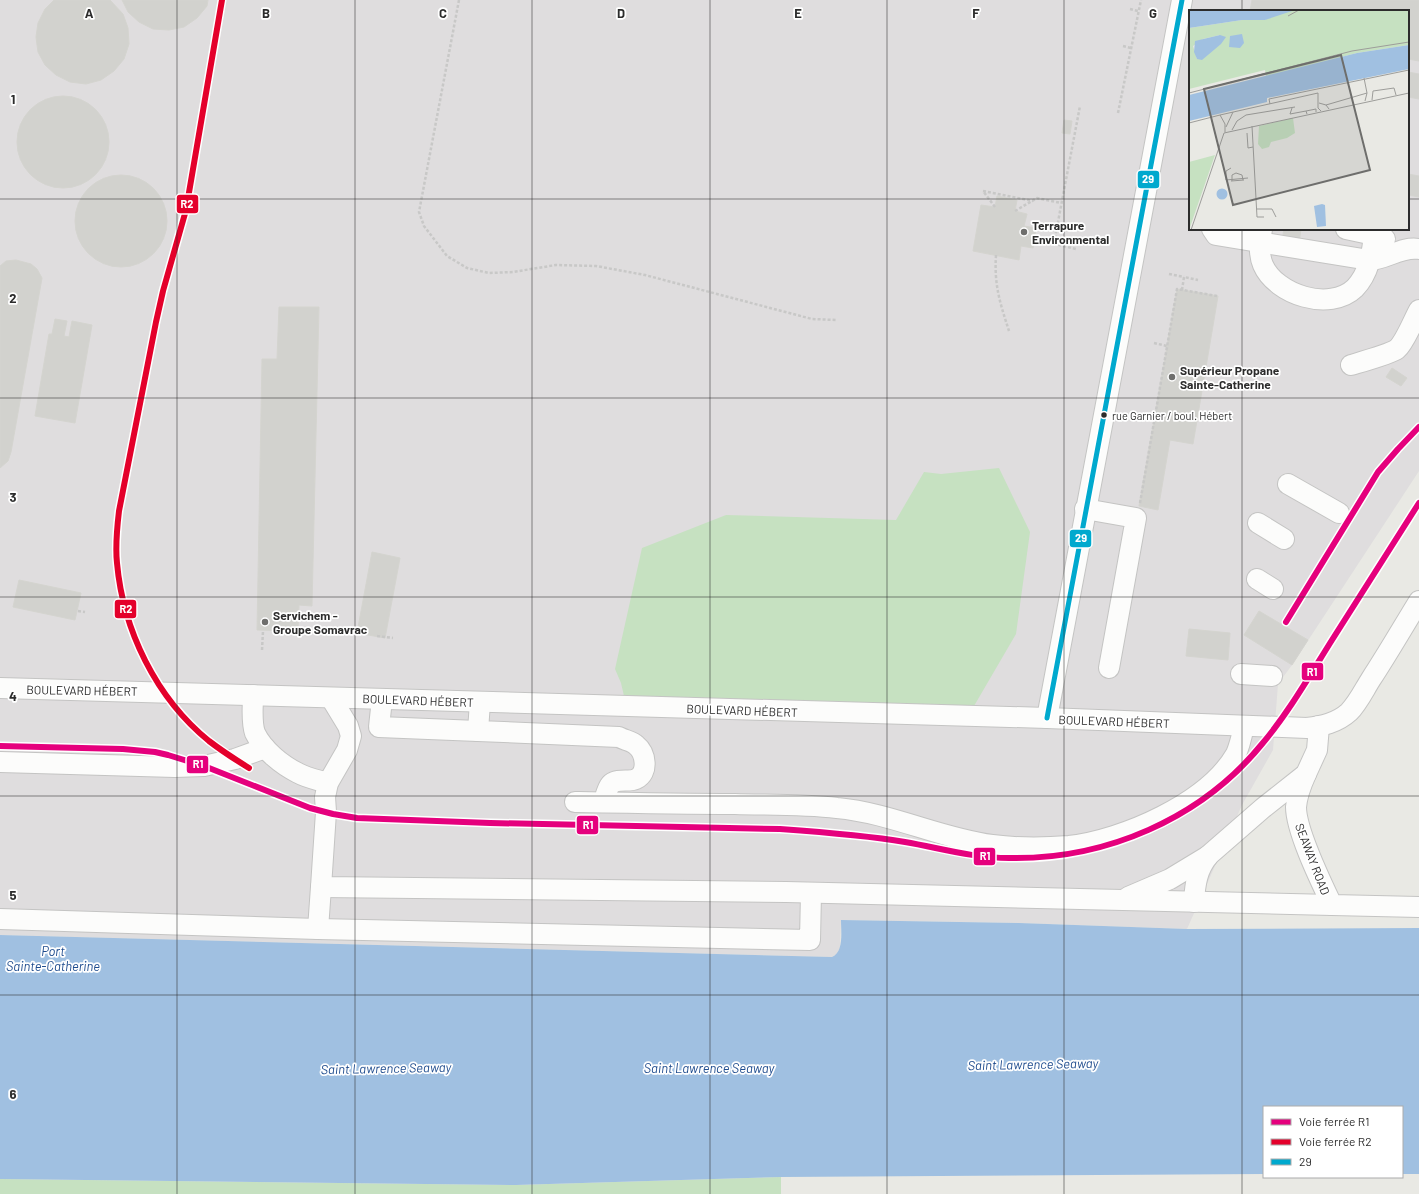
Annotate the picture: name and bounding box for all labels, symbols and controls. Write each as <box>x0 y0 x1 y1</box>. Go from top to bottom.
text: A <box>85 5 94 21</box>
text: B <box>262 5 270 21</box>
text: C <box>439 5 447 21</box>
text: D <box>617 5 625 21</box>
text: E <box>794 5 802 21</box>
text: F <box>972 5 980 21</box>
text: G <box>1149 5 1157 21</box>
inset map <box>1189 10 1409 230</box>
text: 1 <box>11 91 15 107</box>
line badge: 29 <box>1137 170 1160 189</box>
text: 29 <box>1142 172 1154 185</box>
line badge: R2 <box>176 194 199 214</box>
text: R2 <box>181 197 193 210</box>
place label: Terrapure Environmental <box>1032 218 1109 246</box>
marker: Terrapure Environmental <box>1019 227 1029 237</box>
text: 2 <box>9 290 17 306</box>
place label: Supérieur Propane Sainte-Catherine <box>1180 363 1280 391</box>
marker: Supérieur Propane Sainte-Catherine <box>1167 372 1177 382</box>
place label: rue Garnier / boul. Hébert <box>1112 409 1232 422</box>
marker: rue Garnier / boul. Hébert <box>1099 410 1109 420</box>
text: 3 <box>9 489 17 505</box>
line badge: 29 <box>1069 529 1092 548</box>
text: 29 <box>1075 531 1087 544</box>
line badge: R2 <box>114 599 137 619</box>
text: R2 <box>120 602 132 615</box>
place label: Servichem - Groupe Somavrac <box>273 608 368 636</box>
marker: Servichem - Groupe Somavrac <box>260 617 270 627</box>
line badge: R1 <box>1301 662 1324 681</box>
text: R1 <box>1307 665 1317 678</box>
street label: BOULEVARD HÉBERT <box>26 682 138 698</box>
text: 4 <box>9 688 17 704</box>
street label: BOULEVARD HÉBERT <box>362 691 474 709</box>
street label: BOULEVARD HÉBERT <box>686 701 798 719</box>
street label: BOULEVARD HÉBERT <box>1058 712 1170 730</box>
line badge: R1 <box>186 755 209 774</box>
text: R1 <box>193 757 203 770</box>
line badge: R1 <box>576 815 599 835</box>
text: R1 <box>583 818 593 831</box>
street label: SEAWAY ROAD <box>1293 821 1333 897</box>
line badge: R1 <box>973 847 996 866</box>
text: R1 <box>980 849 990 862</box>
text: 5 <box>9 887 17 903</box>
water label: Port Sainte-Catherine <box>6 943 100 974</box>
water label: Saint Lawrence Seaway <box>968 1055 1100 1073</box>
water label: Saint Lawrence Seaway <box>321 1059 453 1077</box>
water label: Saint Lawrence Seaway <box>644 1060 776 1076</box>
text: 6 <box>10 1086 17 1102</box>
legend <box>1263 1106 1403 1178</box>
text: Voie ferrée R1 <box>1299 1114 1369 1128</box>
text: Voie ferrée R2 <box>1299 1134 1372 1148</box>
text: 29 <box>1299 1154 1312 1168</box>

